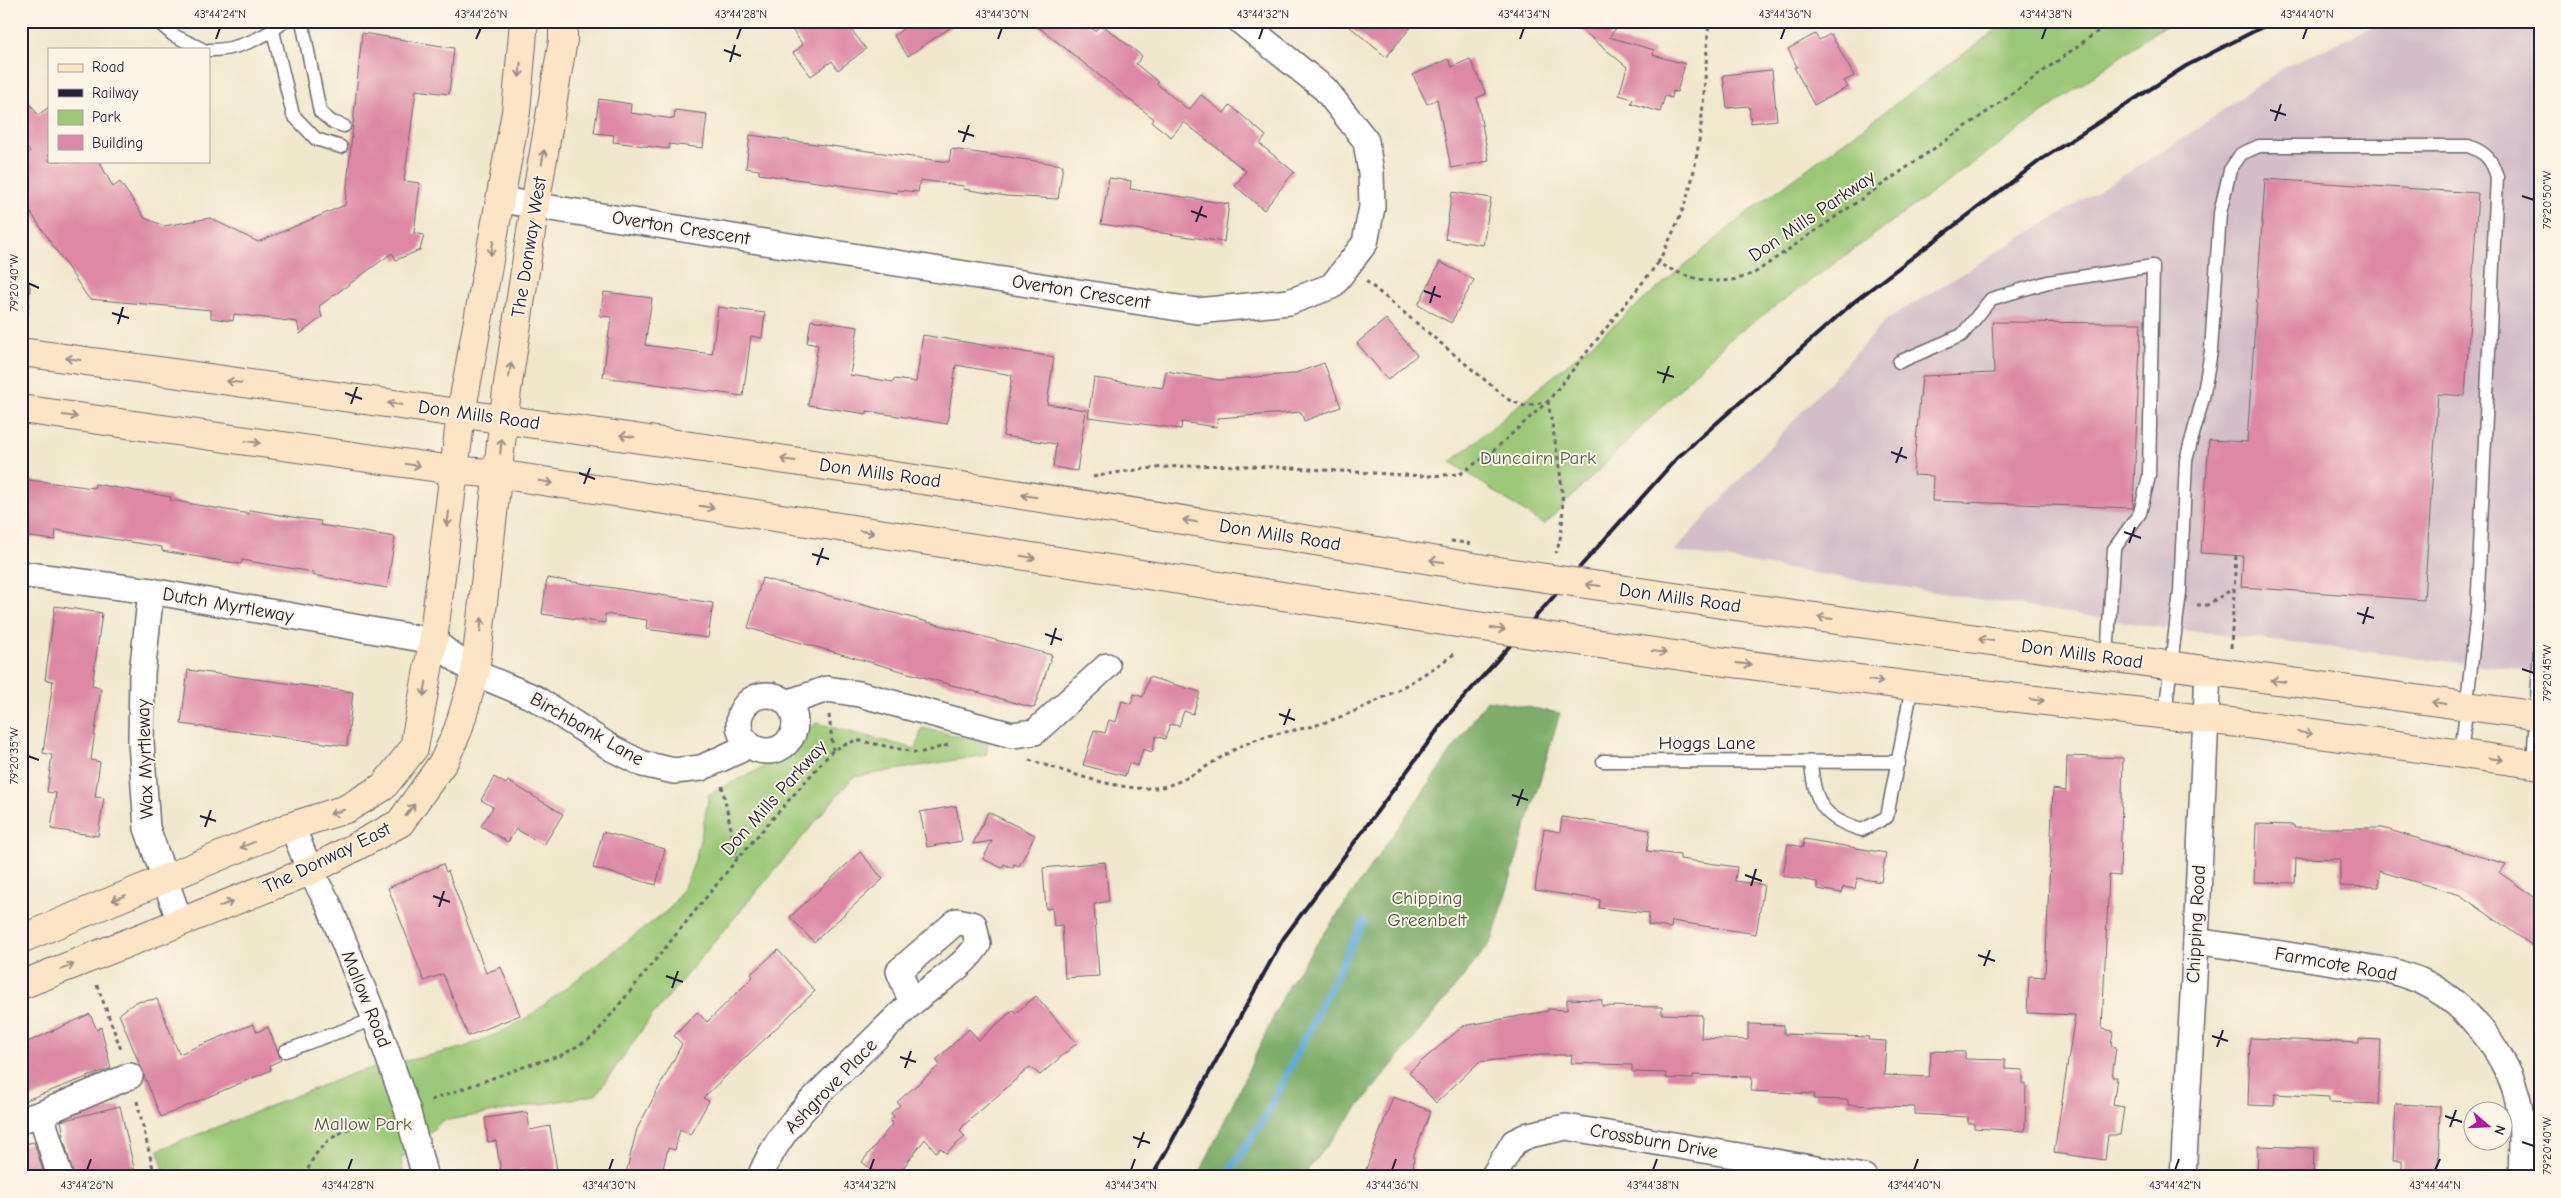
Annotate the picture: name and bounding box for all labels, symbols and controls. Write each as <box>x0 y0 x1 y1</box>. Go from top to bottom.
text: 43°44'24"N <box>194 7 246 21</box>
text: 43°44'26"N <box>455 7 507 21</box>
text: 43°44'28"N <box>715 7 767 21</box>
text: 43°44'30"N <box>975 7 1029 21</box>
text: 43°44'32"N <box>1237 7 1289 21</box>
text: 43°44'34"N <box>1498 7 1550 21</box>
text: 43°44'36"N <box>1759 7 1811 21</box>
text: 43°44'38"N <box>2020 7 2072 21</box>
text: 43°44'40"N <box>2280 7 2334 21</box>
legend <box>48 48 210 162</box>
text: Road <box>92 58 124 76</box>
one-way arrow <box>515 61 525 77</box>
text: Railway <box>92 84 139 102</box>
text: Park <box>92 108 121 126</box>
text: Building <box>92 134 143 152</box>
one-way arrow <box>538 150 548 166</box>
street label: Don Mills Parkway <box>1745 165 1880 266</box>
text: 79°20'50"W <box>2540 170 2554 229</box>
street label: The Donway West <box>507 175 551 319</box>
street label: Overton Crescent <box>610 206 752 250</box>
one-way arrow <box>486 240 496 256</box>
text: 79°20'40"W <box>7 254 21 312</box>
street label: Overton Crescent <box>1010 270 1152 314</box>
one-way arrow <box>65 354 81 364</box>
one-way arrow <box>505 362 515 378</box>
one-way arrow <box>226 376 242 386</box>
street label: Don Mills Road <box>417 396 541 434</box>
one-way arrow <box>387 399 403 409</box>
one-way arrow <box>61 411 77 421</box>
one-way arrow <box>619 431 635 441</box>
one-way arrow <box>244 437 260 447</box>
one-way arrow <box>496 439 506 455</box>
park label: Duncairn Park <box>1480 447 1597 469</box>
street label: Don Mills Road <box>818 454 942 492</box>
one-way arrow <box>780 455 796 465</box>
one-way arrow <box>405 460 421 470</box>
one-way arrow <box>538 477 554 487</box>
one-way arrow <box>1022 491 1038 501</box>
one-way arrow <box>698 502 714 512</box>
one-way arrow <box>443 510 453 526</box>
street label: Don Mills Road <box>1218 515 1342 555</box>
one-way arrow <box>1182 516 1198 526</box>
one-way arrow <box>859 527 875 537</box>
one-way arrow <box>1019 552 1035 562</box>
one-way arrow <box>1429 555 1445 565</box>
one-way arrow <box>1585 579 1601 589</box>
street label: Don Mills Road <box>1618 579 1742 617</box>
street label: Dutch Myrtleway <box>161 583 296 627</box>
one-way arrow <box>1817 613 1833 623</box>
one-way arrow <box>476 617 486 633</box>
one-way arrow <box>1490 625 1506 635</box>
one-way arrow <box>1978 635 1994 645</box>
street label: Don Mills Road <box>2020 635 2144 673</box>
text: 79°20'45"W <box>2540 644 2554 701</box>
one-way arrow <box>1650 648 1666 658</box>
one-way arrow <box>1735 659 1751 669</box>
one-way arrow <box>2271 675 2287 685</box>
one-way arrow <box>1868 677 1884 687</box>
one-way arrow <box>419 681 429 697</box>
street label: Birchbank Lane <box>526 688 648 770</box>
one-way arrow <box>2029 695 2045 705</box>
one-way arrow <box>2432 697 2448 707</box>
street label: Wax Myrtleway <box>132 698 158 820</box>
text: 79°20'35"W <box>7 727 21 785</box>
one-way arrow <box>2297 728 2313 738</box>
street label: Hoggs Lane <box>1658 732 1756 754</box>
street label: Don Mills Parkway <box>717 736 832 860</box>
one-way arrow <box>2488 755 2504 765</box>
one-way arrow <box>405 804 416 817</box>
one-way arrow <box>329 807 345 817</box>
street label: The Donway East <box>260 817 395 898</box>
one-way arrow <box>240 841 255 850</box>
street label: Chipping Road <box>2182 864 2210 984</box>
park label: Chipping Greenbelt <box>1387 887 1467 931</box>
one-way arrow <box>112 894 127 904</box>
one-way arrow <box>218 899 233 908</box>
street label: Farmcote Road <box>2273 942 2399 986</box>
street label: Mallow Road <box>337 947 395 1051</box>
one-way arrow <box>59 962 74 971</box>
street label: Ashgrove Place <box>780 1034 882 1138</box>
north arrow <box>2464 1100 2514 1150</box>
park label: Mallow Park <box>314 1113 413 1135</box>
text: 79°20'40"W <box>2540 1117 2554 1175</box>
street label: Crossburn Drive <box>1588 1119 1720 1163</box>
text: N <box>2490 1123 2509 1137</box>
text: 43°44'26"N <box>61 1178 113 1192</box>
text: 43°44'28"N <box>322 1178 374 1192</box>
text: 43°44'30"N <box>582 1178 636 1192</box>
text: 43°44'32"N <box>844 1178 896 1192</box>
text: 43°44'34"N <box>1105 1178 1157 1192</box>
text: 43°44'36"N <box>1366 1178 1418 1192</box>
text: 43°44'38"N <box>1627 1178 1679 1192</box>
text: 43°44'40"N <box>1887 1178 1941 1192</box>
text: 43°44'42"N <box>2149 1178 2201 1192</box>
text: 43°44'44"N <box>2409 1178 2461 1192</box>

